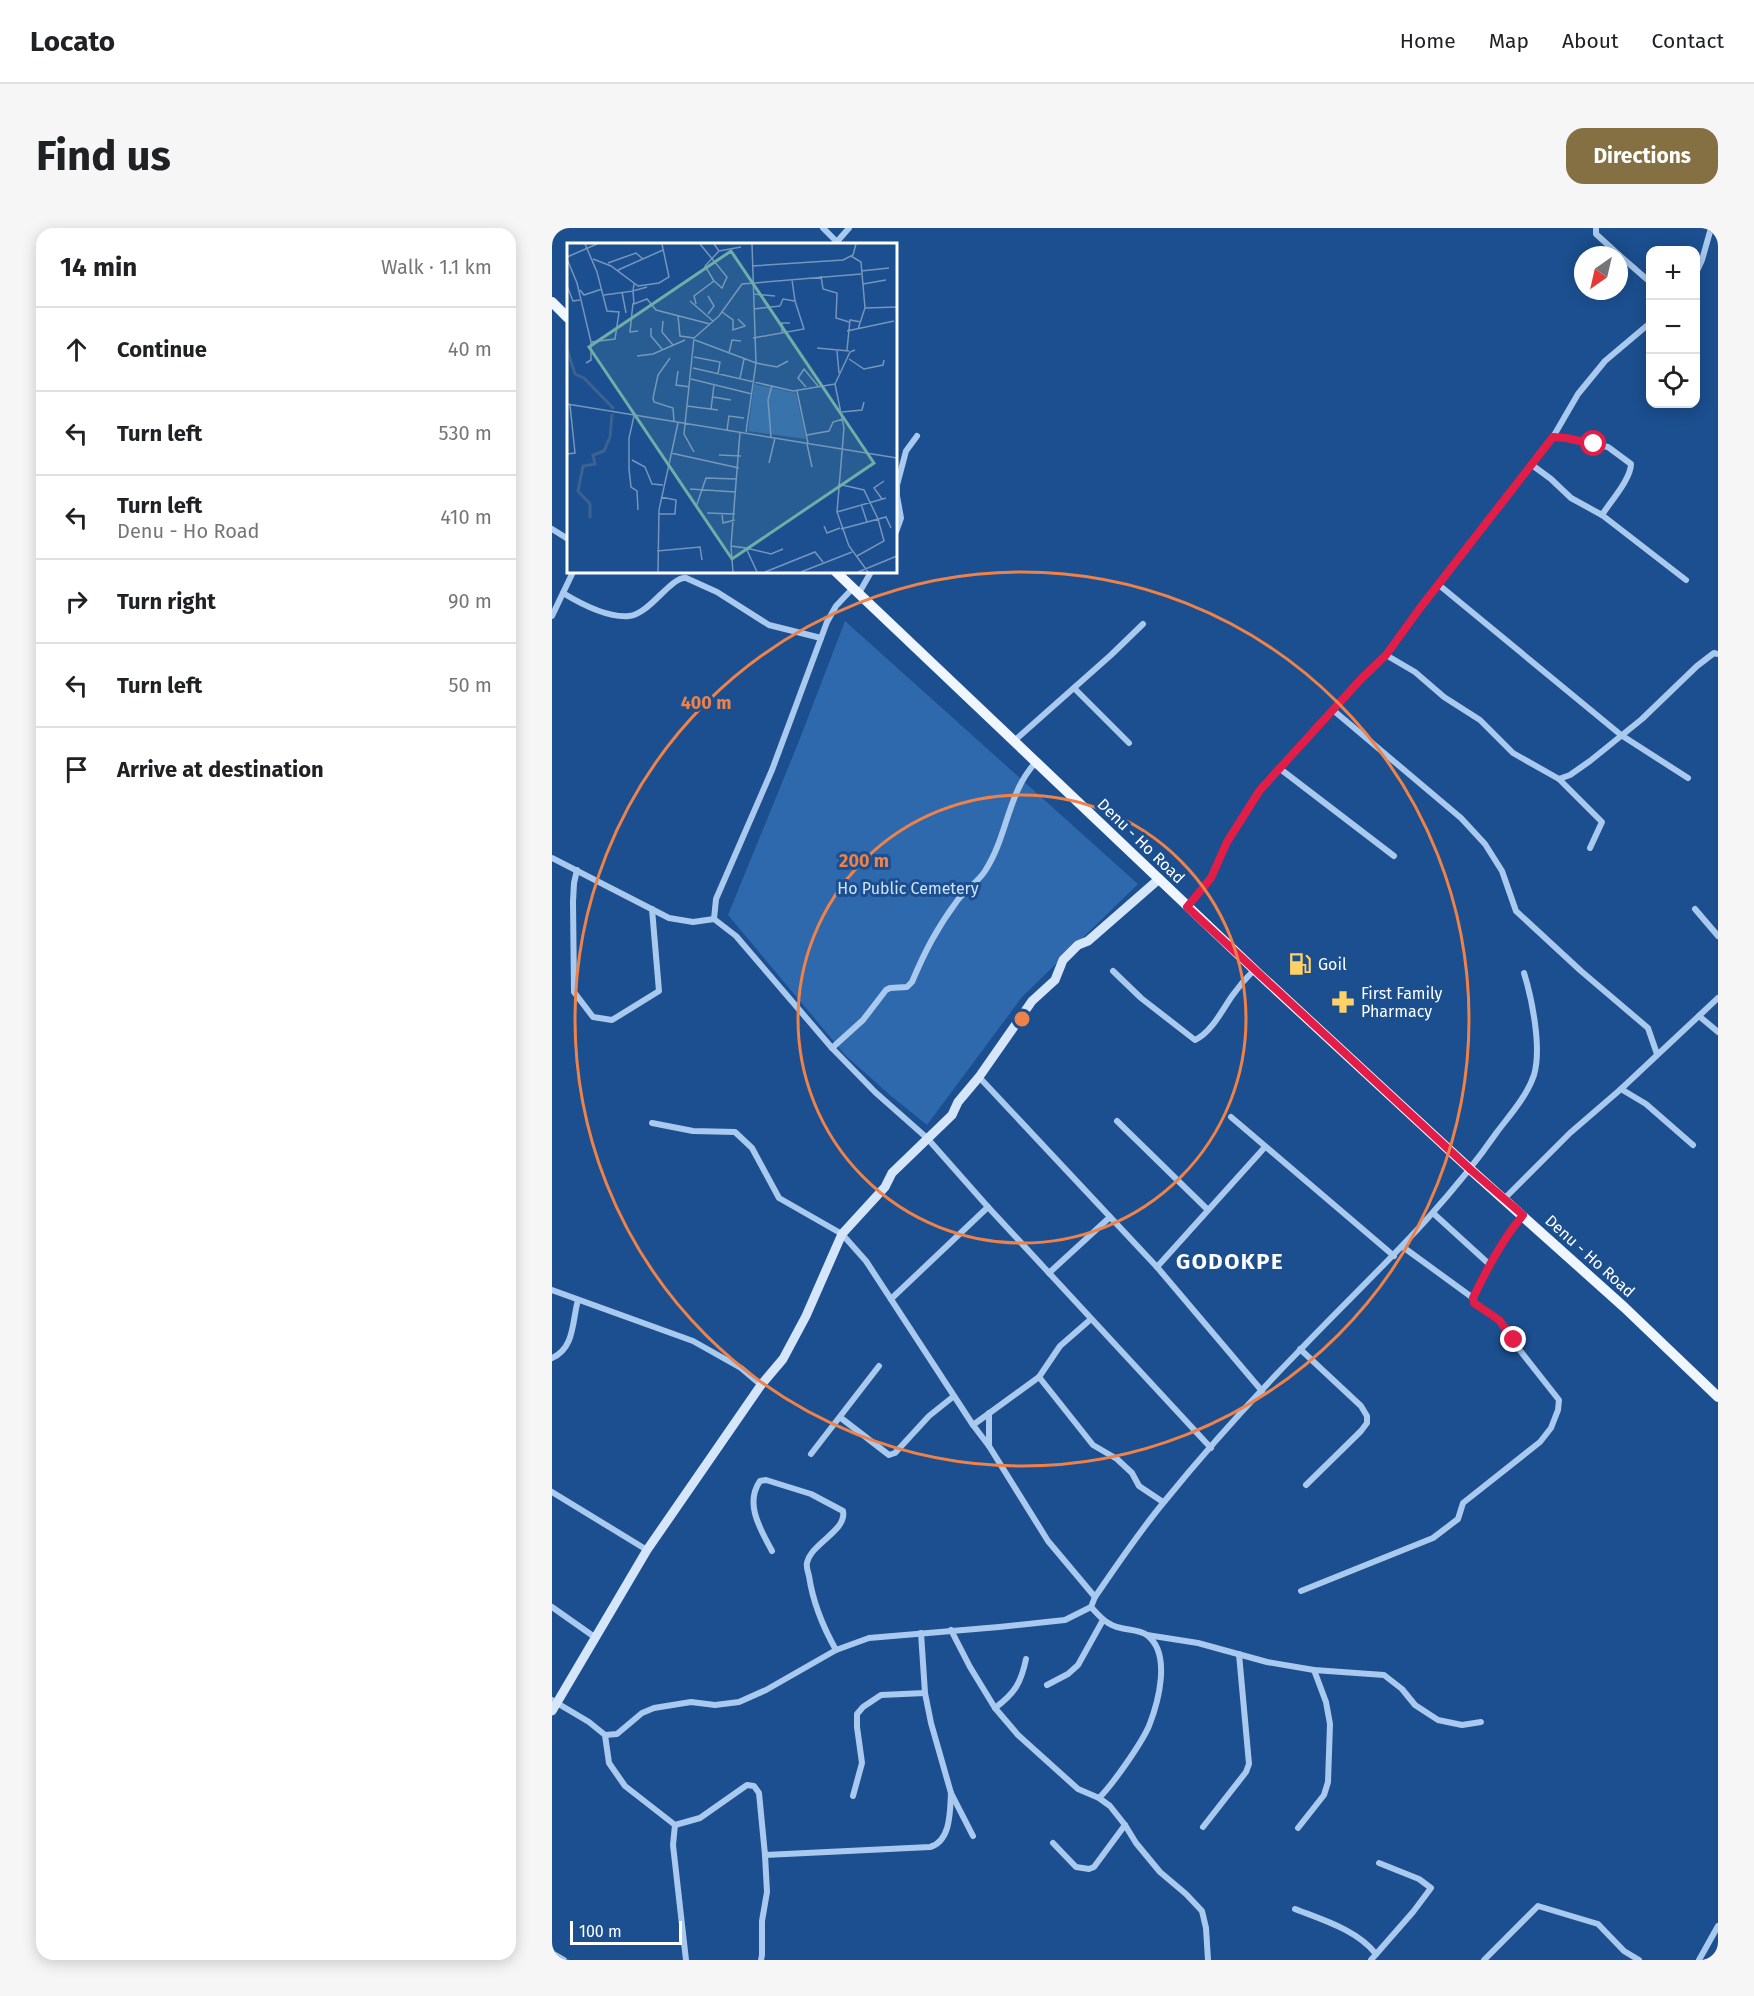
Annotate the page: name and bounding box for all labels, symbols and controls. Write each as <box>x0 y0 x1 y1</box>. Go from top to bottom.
text: Locato <box>30 25 115 58</box>
text: Home <box>1400 28 1456 54</box>
text: Map <box>1489 28 1529 54</box>
text: About <box>1562 28 1619 54</box>
text: Contact <box>1652 28 1724 54</box>
button: Directions <box>1566 128 1718 184</box>
text: Find us <box>36 131 171 181</box>
inset map <box>567 243 897 573</box>
north arrow <box>1574 246 1628 300</box>
map controls <box>1646 246 1700 408</box>
button: + <box>1646 246 1700 300</box>
text: 14 min <box>60 252 137 283</box>
text: Walk · 1.1 km <box>381 255 492 279</box>
button: − <box>1646 300 1700 354</box>
icon: ahead <box>60 333 93 366</box>
text: Continue <box>117 336 207 363</box>
text: 40 m <box>448 337 492 361</box>
button: locate <box>1646 354 1700 408</box>
icon: left <box>60 417 93 450</box>
text: Turn left <box>117 420 202 447</box>
text: 530 m <box>439 421 492 445</box>
route start <box>1580 430 1606 456</box>
text: Turn left <box>117 492 202 519</box>
icon: left <box>60 501 93 534</box>
text: 410 m <box>440 505 492 529</box>
text: Denu - Ho Road <box>117 519 260 543</box>
icon: right <box>60 585 93 618</box>
text: Turn right <box>117 588 216 615</box>
text: 90 m <box>448 589 492 613</box>
icon: left <box>60 669 93 702</box>
text: Turn left <box>117 672 202 699</box>
text: 50 m <box>448 673 492 697</box>
text: 400 m <box>681 692 731 714</box>
icon: arrive <box>60 753 93 786</box>
text: Arrive at destination <box>117 756 324 783</box>
street label: Denu - Ho Road <box>1093 795 1189 887</box>
text: 200 m <box>839 850 889 872</box>
park label: Ho Public Cemetery <box>837 879 979 898</box>
fuel station icon: Goil <box>1287 951 1313 977</box>
place label: Goil <box>1318 955 1347 974</box>
place label: First Family Pharmacy <box>1361 984 1443 1021</box>
pharmacy icon: First Family Pharmacy <box>1330 989 1356 1015</box>
centre of rings <box>1012 1009 1032 1029</box>
street label: Denu - Ho Road <box>1541 1211 1639 1301</box>
district label: GODOKPE <box>1176 1248 1284 1275</box>
route end <box>1500 1326 1526 1352</box>
scale bar <box>570 1918 682 1946</box>
text: 100 m <box>579 1922 622 1941</box>

